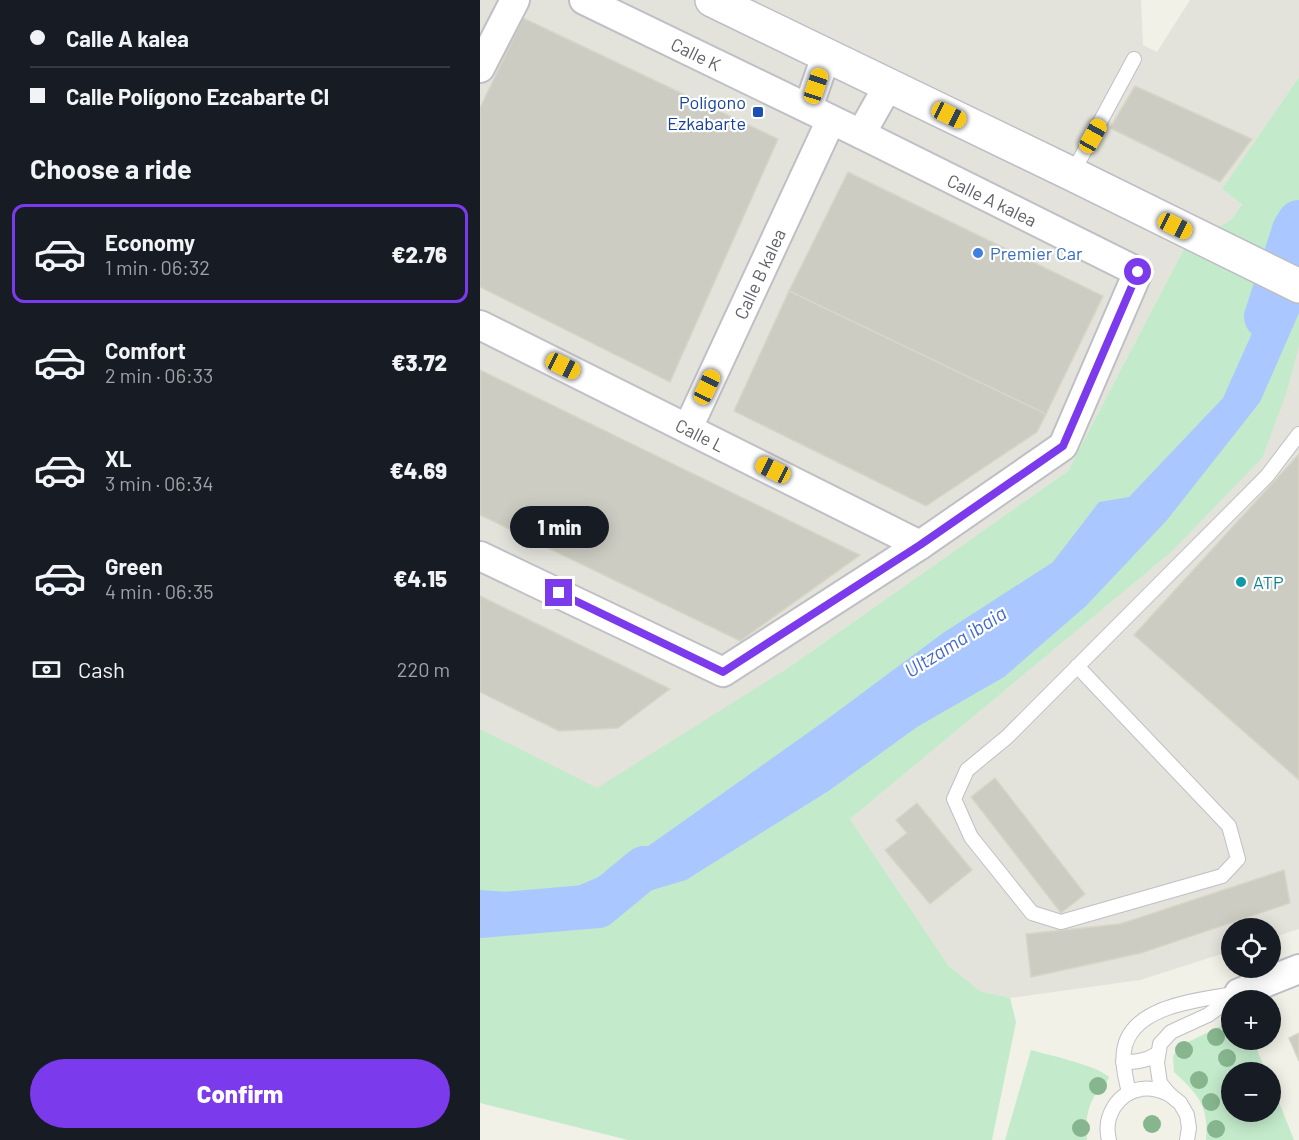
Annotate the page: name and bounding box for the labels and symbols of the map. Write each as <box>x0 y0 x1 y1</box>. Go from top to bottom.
street label: Calle K <box>668 33 724 75</box>
car <box>802 66 830 106</box>
place label: Polígono Ezkabarte <box>667 91 746 134</box>
car <box>929 99 969 131</box>
marker: Polígono Ezkabarte <box>751 105 765 119</box>
car <box>1076 116 1110 156</box>
street label: Calle A kalea <box>944 169 1040 231</box>
car <box>1155 210 1195 242</box>
street label: Calle B kalea <box>729 225 790 323</box>
place label: Premier Car <box>990 242 1083 264</box>
marker: Premier Car <box>971 246 985 260</box>
route start <box>1124 258 1151 285</box>
car <box>543 350 583 382</box>
car <box>691 367 723 407</box>
street label: Calle L <box>672 414 728 456</box>
car <box>753 454 793 486</box>
callout: 1 min <box>509 506 608 548</box>
place label: ATP <box>1253 571 1284 593</box>
marker: ATP <box>1234 575 1248 589</box>
route end <box>545 579 572 606</box>
water label: Ultzama ibaia <box>900 600 1010 682</box>

